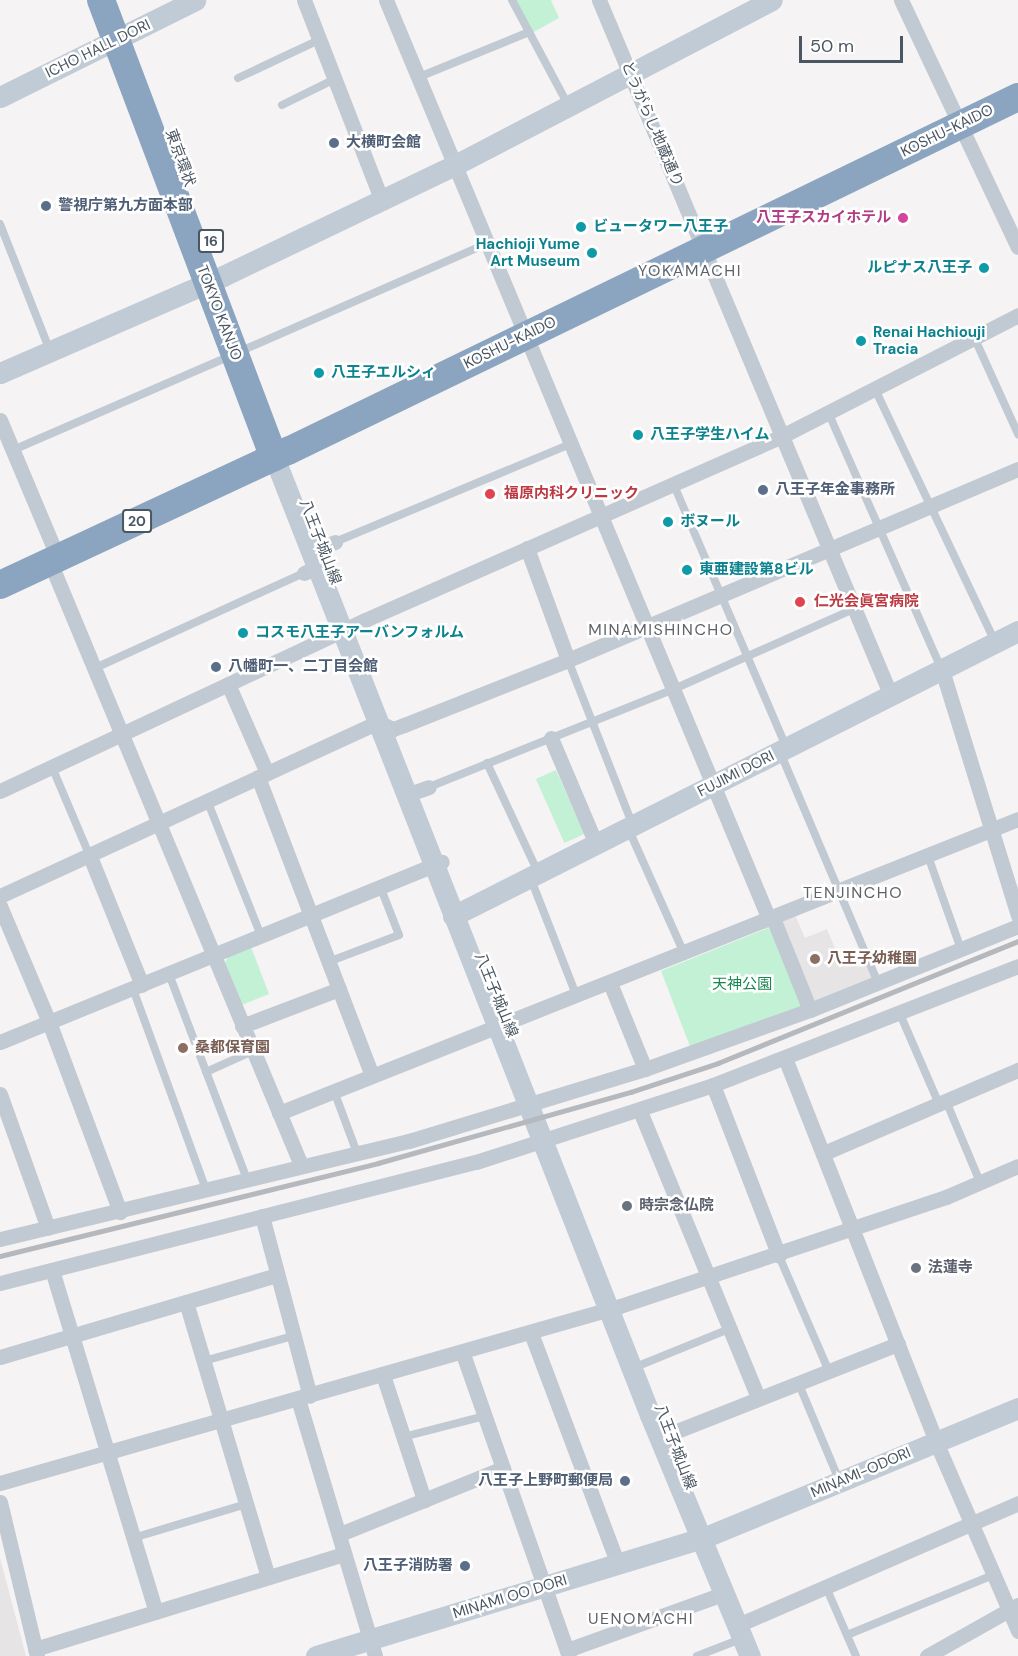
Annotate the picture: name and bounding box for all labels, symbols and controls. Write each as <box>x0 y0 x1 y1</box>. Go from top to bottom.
street label: ICHO HALL DORI <box>43 16 153 82</box>
scale bar <box>802 24 906 62</box>
text: 50 m <box>810 34 854 58</box>
street label: とうがらし地蔵通り <box>617 58 687 190</box>
street label: KOSHU-KAIDO <box>898 101 996 161</box>
street label: 東京環状 <box>161 127 199 189</box>
place label: 大横町会館 <box>346 134 421 152</box>
marker: 大横町会館 <box>327 136 341 150</box>
place label: 警視庁第九方面本部 <box>58 197 193 215</box>
marker: 警視庁第九方面本部 <box>39 199 53 213</box>
place label: 八王子スカイホテル <box>756 209 891 227</box>
marker: 八王子スカイホテル <box>896 211 910 225</box>
place label: ビュータワー八王子 <box>593 218 728 236</box>
marker: ビュータワー八王子 <box>574 220 588 234</box>
road number: 16 <box>198 230 224 252</box>
place label: Hachioji Yume Art Museum <box>476 235 580 270</box>
marker: Hachioji Yume Art Museum <box>585 246 599 260</box>
place label: ルピナス八王子 <box>867 259 972 277</box>
district label: YOKAMACHI <box>638 261 742 281</box>
marker: ルピナス八王子 <box>977 261 991 275</box>
street label: TOKYO KANJO <box>193 263 245 363</box>
street label: KOSHU-KAIDO <box>461 313 559 373</box>
place label: Renai Hachiouji Tracia <box>873 323 985 358</box>
marker: Renai Hachiouji Tracia <box>854 334 868 348</box>
place label: 八王子エルシィ <box>331 364 436 382</box>
marker: 八王子エルシィ <box>312 366 326 380</box>
place label: 八王子学生ハイム <box>650 426 770 444</box>
marker: 八王子学生ハイム <box>631 428 645 442</box>
place label: 八王子年金事務所 <box>775 481 895 499</box>
marker: 八王子年金事務所 <box>756 483 770 497</box>
marker: 福原内科クリニック <box>481 485 499 503</box>
place label: 福原内科クリニック <box>504 485 639 503</box>
street label: 八王子城山線 <box>295 497 345 587</box>
road number: 20 <box>122 510 152 532</box>
place label: ボヌール <box>680 513 740 531</box>
marker: ボヌール <box>661 515 675 529</box>
place label: 東亜建設第8ビル <box>699 561 813 579</box>
marker: 東亜建設第8ビル <box>680 563 694 577</box>
marker: 仁光会眞宮病院 <box>791 593 809 611</box>
place label: 仁光会眞宮病院 <box>814 593 919 611</box>
district label: MINAMISHINCHO <box>588 620 734 640</box>
place label: コスモ八王子アーバンフォルム <box>255 624 464 642</box>
marker: コスモ八王子アーバンフォルム <box>236 626 250 640</box>
place label: 八幡町一、二丁目会館 <box>228 658 378 676</box>
marker: 八幡町一、二丁目会館 <box>209 660 223 674</box>
street label: FUJIMI DORI <box>695 747 777 801</box>
district label: TENJINCHO <box>803 883 903 903</box>
street label: 八王子城山線 <box>471 950 521 1040</box>
place label: 八王子幼稚園 <box>827 950 917 968</box>
marker: 八王子幼稚園 <box>808 952 822 966</box>
park label: 天神公園 <box>712 976 772 994</box>
place label: 桑都保育園 <box>195 1039 270 1057</box>
marker: 桑都保育園 <box>176 1041 190 1055</box>
place label: 時宗念仏院 <box>639 1197 714 1215</box>
marker: 時宗念仏院 <box>620 1199 634 1213</box>
place label: 法蓮寺 <box>928 1259 973 1277</box>
marker: 法蓮寺 <box>909 1261 923 1275</box>
street label: 八王子城山線 <box>650 1402 700 1492</box>
street label: MINAMI-ODORI <box>808 1444 914 1502</box>
place label: 八王子上野町郵便局 <box>478 1472 613 1490</box>
marker: 八王子上野町郵便局 <box>618 1474 632 1488</box>
place label: 八王子消防署 <box>363 1557 453 1575</box>
marker: 八王子消防署 <box>458 1559 472 1573</box>
street label: MINAMI OO DORI <box>451 1571 569 1623</box>
district label: UENOMACHI <box>588 1609 694 1629</box>

